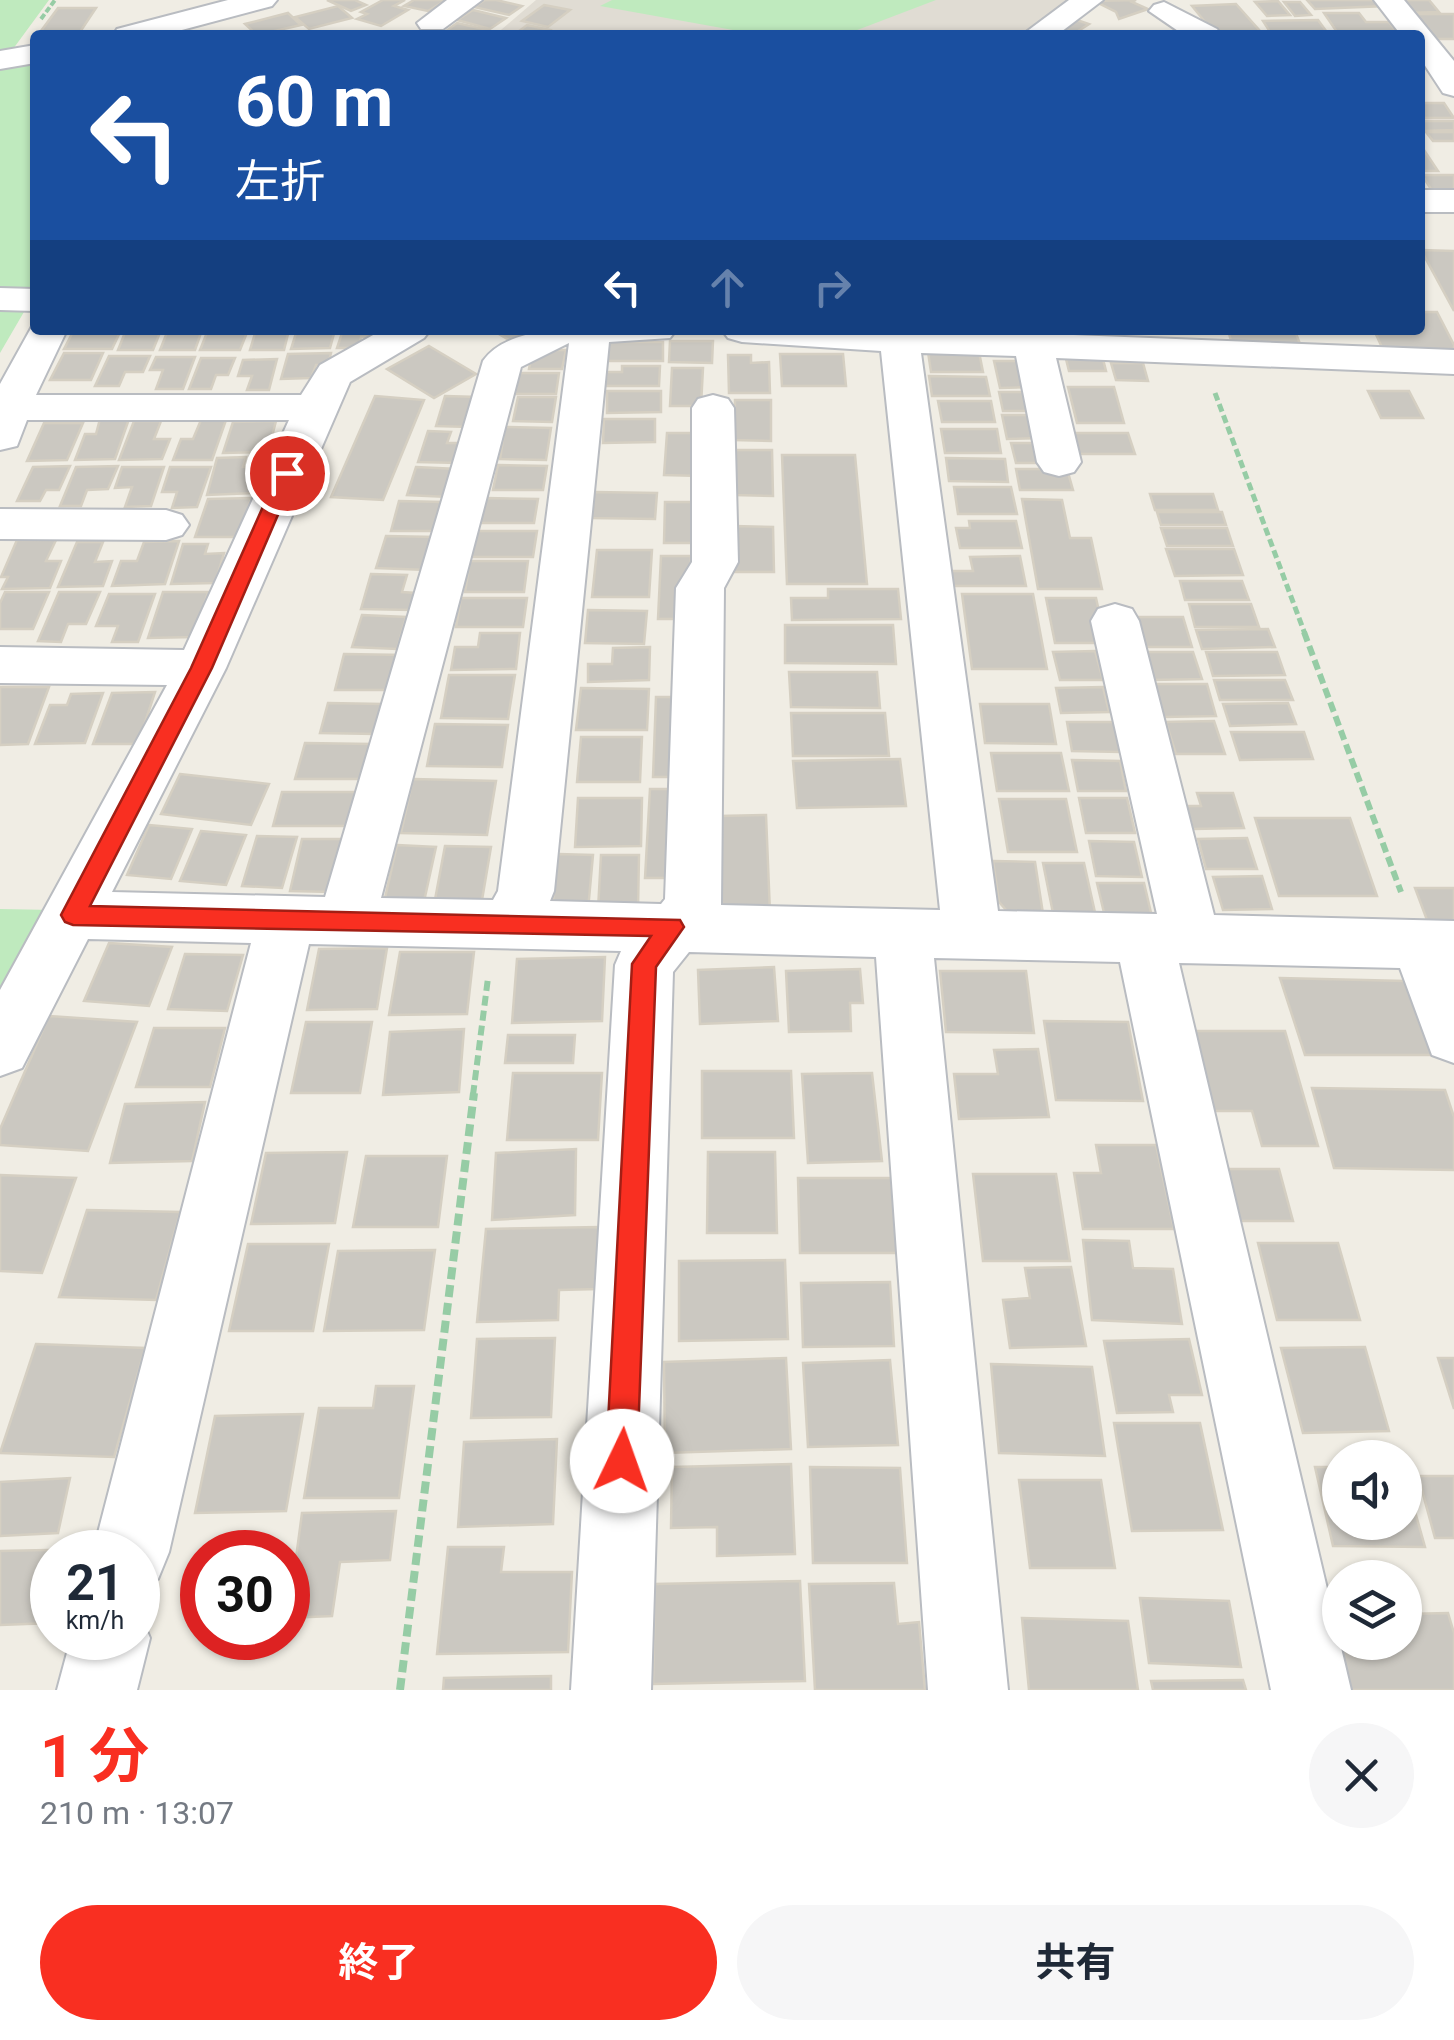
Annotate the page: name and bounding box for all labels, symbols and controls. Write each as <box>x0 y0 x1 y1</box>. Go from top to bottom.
text: 60 m <box>235 61 393 143</box>
icon: left <box>70 70 200 200</box>
text: 左折 <box>235 155 325 208</box>
icon: left <box>595 260 650 315</box>
icon: ahead <box>700 260 755 315</box>
icon: right <box>805 260 860 315</box>
pin <box>245 431 330 516</box>
icon: arrive <box>260 446 315 501</box>
position arrow <box>570 1409 674 1513</box>
map controls <box>1322 1440 1422 1660</box>
button: sound <box>1322 1440 1422 1540</box>
speed limit sign: 30 <box>180 1530 310 1660</box>
text: 21 <box>66 1554 124 1612</box>
button: layers <box>1322 1560 1422 1660</box>
text: km/h <box>66 1606 124 1635</box>
text: 1 分 <box>40 1721 149 1792</box>
button: close <box>1309 1723 1414 1828</box>
text: 210 m · 13:07 <box>40 1794 234 1832</box>
button: 終了 <box>40 1905 717 2020</box>
button: 共有 <box>737 1905 1414 2020</box>

